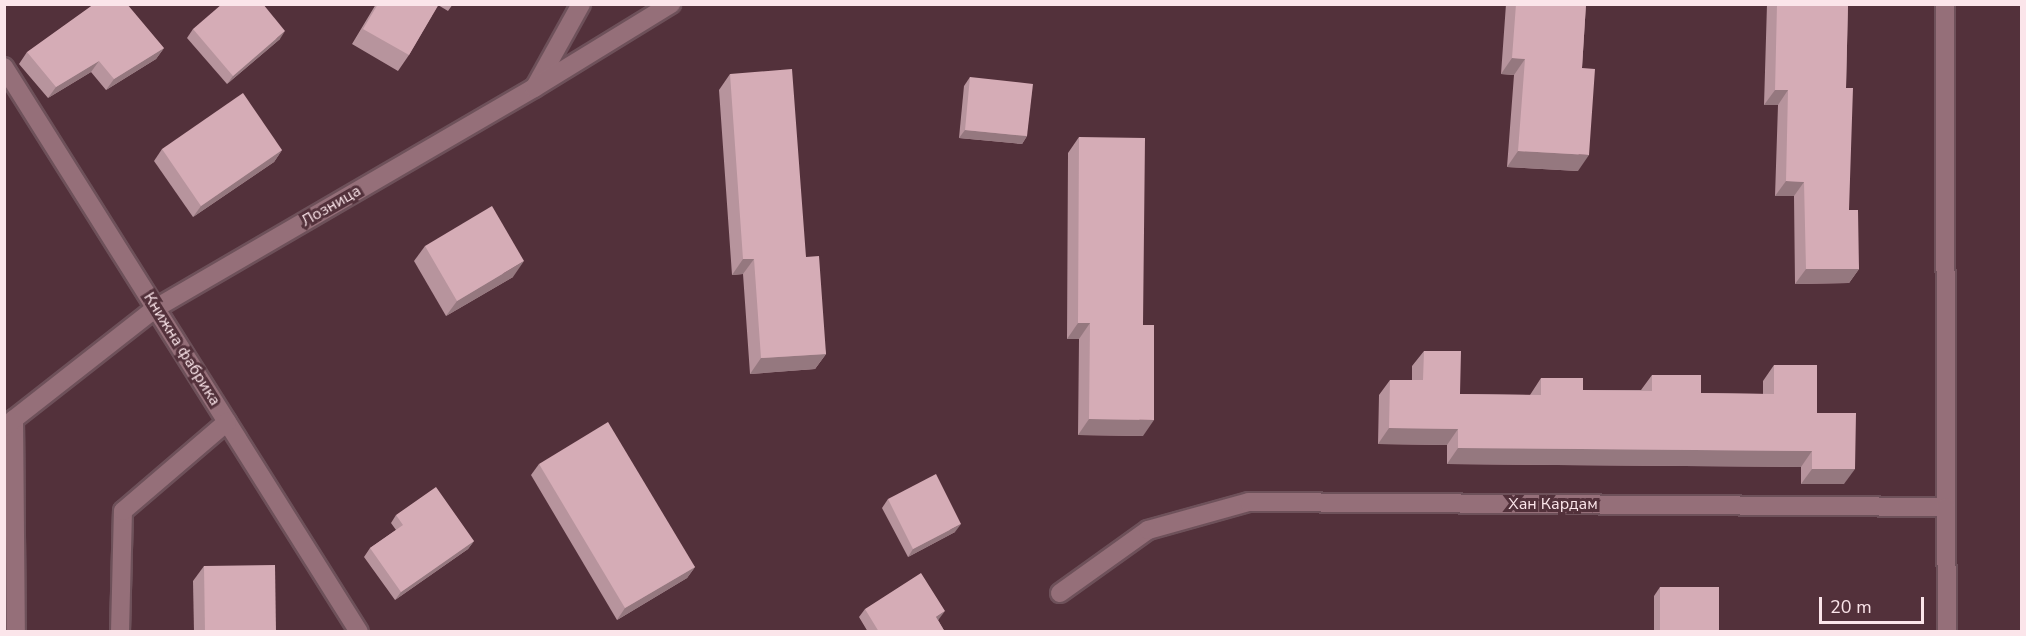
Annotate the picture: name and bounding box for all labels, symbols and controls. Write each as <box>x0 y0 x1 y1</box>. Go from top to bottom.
street label: Лозница <box>298 181 364 231</box>
street label: Книжна фабрика <box>139 289 225 409</box>
street label: Хан Кардам <box>1508 494 1598 514</box>
scale bar <box>1822 585 1927 623</box>
text: 20 m <box>1830 595 1872 619</box>

